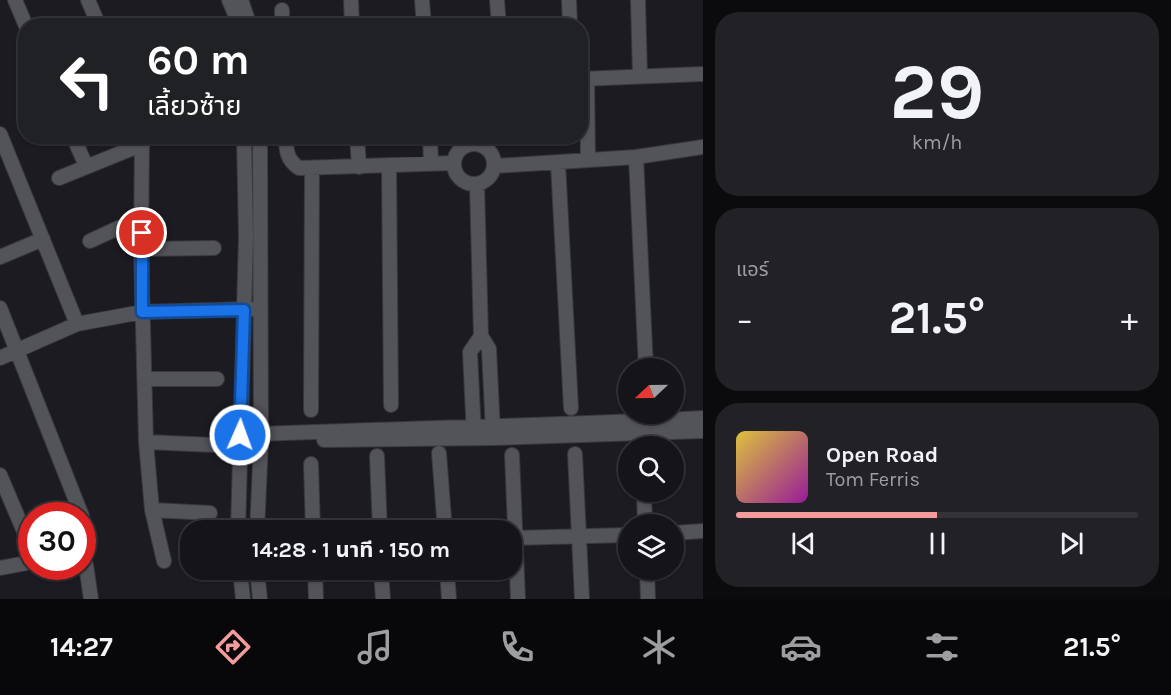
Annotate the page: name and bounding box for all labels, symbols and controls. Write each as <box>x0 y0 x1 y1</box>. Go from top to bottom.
text: 60 m <box>147 35 250 85</box>
icon: left <box>48 42 126 120</box>
text: 29 <box>890 46 984 138</box>
text: เลี้ยวซ้าย <box>147 90 241 122</box>
text: km/h <box>912 131 962 154</box>
pin <box>116 207 167 258</box>
icon: arrive <box>125 216 158 249</box>
text: แอร์ <box>736 258 768 281</box>
text: 21.5° <box>889 292 985 344</box>
text: − <box>736 300 753 338</box>
text: + <box>1121 300 1138 338</box>
north arrow <box>618 358 684 424</box>
map controls <box>618 358 684 580</box>
position arrow <box>208 403 272 467</box>
button: search <box>618 436 684 502</box>
text: Open Road <box>826 442 938 468</box>
text: Tom Ferris <box>826 468 920 491</box>
speed limit sign: 30 <box>18 502 96 580</box>
button: layers <box>618 514 684 580</box>
icon: previous <box>787 527 820 560</box>
icon: pause <box>921 527 954 560</box>
icon: next <box>1055 527 1088 560</box>
text: 14:28 · 1 นาที · 150 m <box>252 537 450 563</box>
icon: directions <box>212 626 254 668</box>
icon: music <box>354 626 396 668</box>
icon: phone <box>496 626 538 668</box>
icon: climate <box>638 626 680 668</box>
icon: car <box>780 626 822 668</box>
icon: filters <box>921 626 963 668</box>
text: 14:27 <box>50 631 113 663</box>
text: 21.5° <box>1063 631 1121 663</box>

